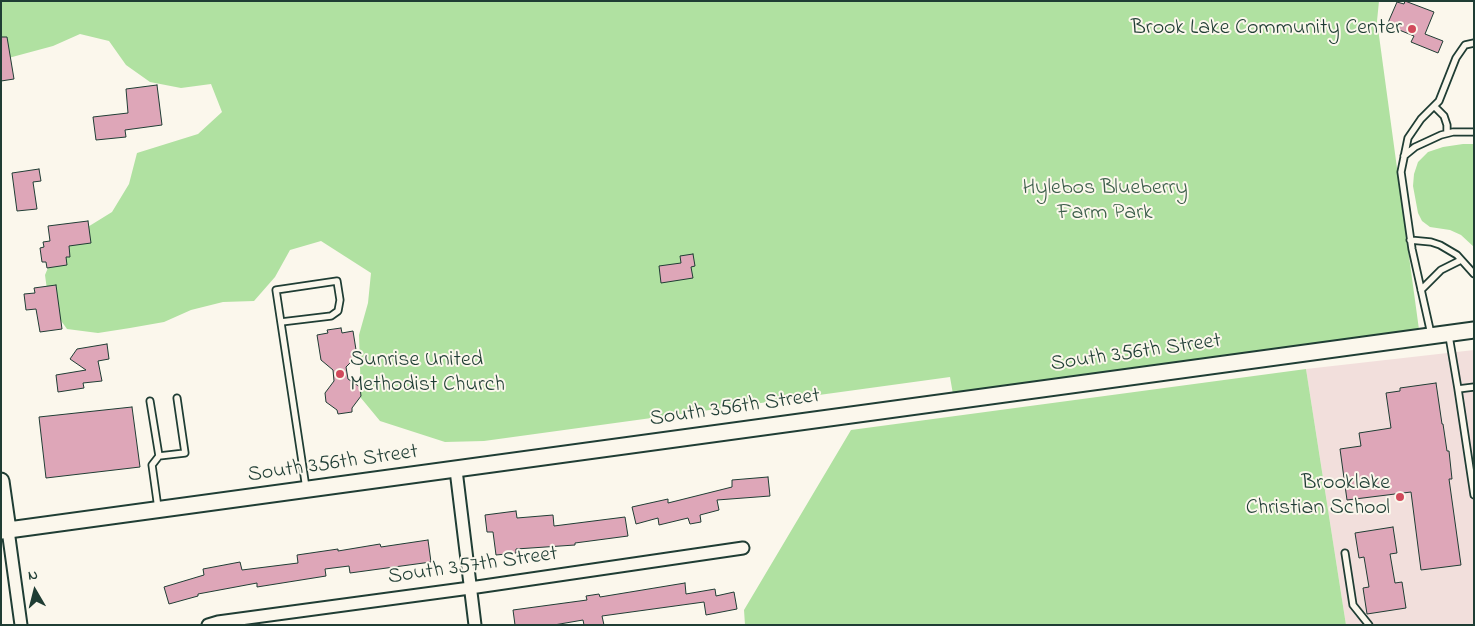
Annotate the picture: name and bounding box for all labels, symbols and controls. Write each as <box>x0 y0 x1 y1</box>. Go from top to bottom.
place label: Brook Lake Community Center <box>1131 16 1402 42</box>
marker: Brook Lake Community Center <box>1406 23 1418 35</box>
park label: Hylebos Blueberry Farm Park <box>1022 176 1188 228</box>
street label: South 356th Street <box>1049 329 1223 379</box>
place label: Sunrise United Methodist Church <box>350 348 505 400</box>
marker: Sunrise United Methodist Church <box>334 368 346 380</box>
street label: South 356th Street <box>648 384 822 434</box>
street label: South 356th Street <box>246 440 420 490</box>
place label: Brooklake Christian School <box>1246 471 1390 522</box>
marker: Brooklake Christian School <box>1394 491 1406 503</box>
street label: South 357th Street <box>387 542 559 592</box>
text: N <box>27 565 39 587</box>
north arrow <box>10 566 60 616</box>

